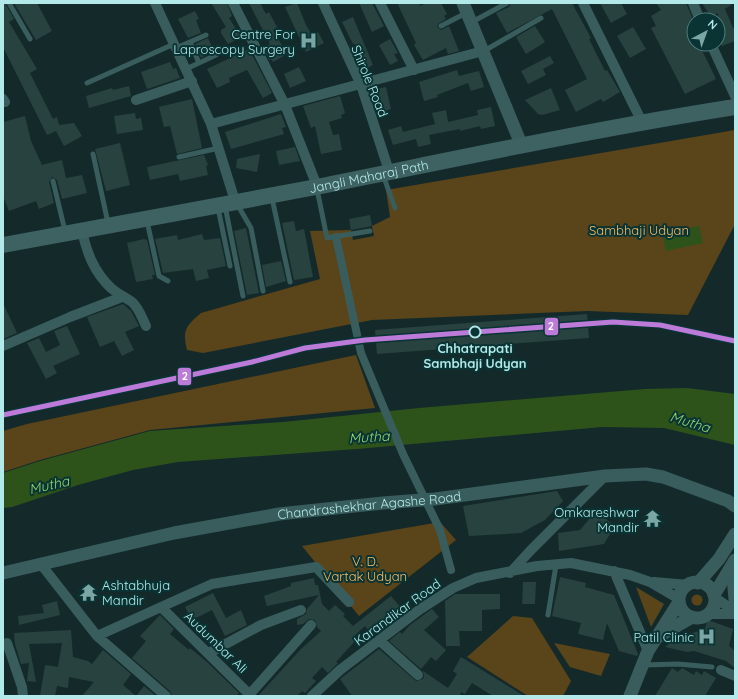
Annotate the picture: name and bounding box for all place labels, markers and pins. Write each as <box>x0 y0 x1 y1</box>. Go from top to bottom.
place label: Centre For Laproscopy Surgery <box>173 26 295 57</box>
hospital icon: Centre For Laproscopy Surgery <box>298 31 318 51</box>
marker: Chhatrapati Sambhaji Udyan <box>468 325 482 339</box>
place label: Chhatrapati Sambhaji Udyan <box>423 340 527 371</box>
place label: Omkareshwar Mandir <box>554 504 639 535</box>
temple icon: Omkareshwar Mandir <box>642 509 662 529</box>
place label: Ashtabhuja Mandir <box>102 577 170 608</box>
temple icon: Ashtabhuja Mandir <box>79 582 99 602</box>
hospital icon: Patil Clinic <box>697 627 717 647</box>
place label: Patil Clinic <box>633 629 694 645</box>

